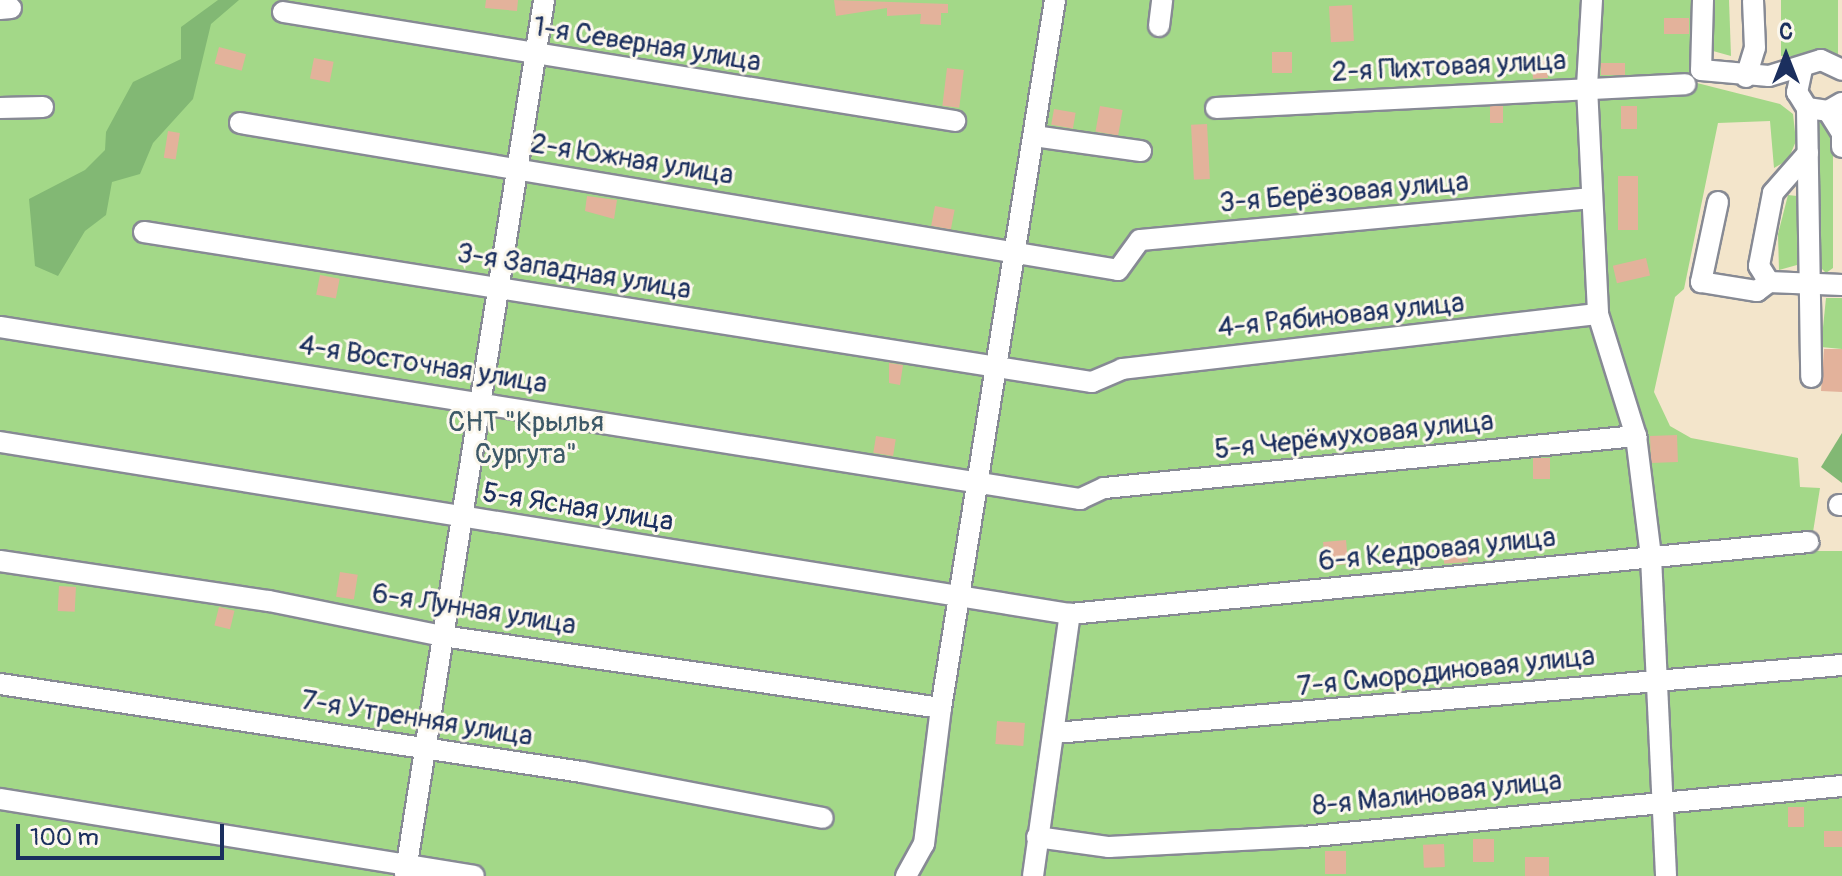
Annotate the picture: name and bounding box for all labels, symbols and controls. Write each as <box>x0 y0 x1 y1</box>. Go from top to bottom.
street label: 1-я Северная улица <box>531 10 763 80</box>
north arrow <box>1746 16 1826 96</box>
text: С <box>1779 18 1793 46</box>
street label: 2-я Пихтовая улица <box>1331 44 1567 90</box>
street label: 2-я Южная улица <box>528 127 736 193</box>
street label: 3-я Берёзовая улица <box>1218 165 1470 221</box>
street label: 3-я Западная улица <box>455 237 693 307</box>
street label: 4-я Рябиновая улица <box>1216 286 1466 346</box>
street label: 4-я Восточная улица <box>296 329 550 401</box>
street label: 5-я Черёмуховая улица <box>1213 405 1495 467</box>
park label: CНТ "Крылья Сургута" <box>448 406 604 472</box>
street label: 5-я Ясная улица <box>480 476 676 540</box>
street label: 6-я Кедровая улица <box>1317 521 1557 579</box>
street label: 6-я Лунная улица <box>370 577 578 643</box>
street label: 7-я Смородиновая улица <box>1296 640 1596 704</box>
street label: 7-я Утренняя улица <box>299 684 535 754</box>
street label: 8-я Малиновая улица <box>1311 764 1563 824</box>
scale bar <box>20 808 228 858</box>
text: 100 m <box>30 823 99 852</box>

